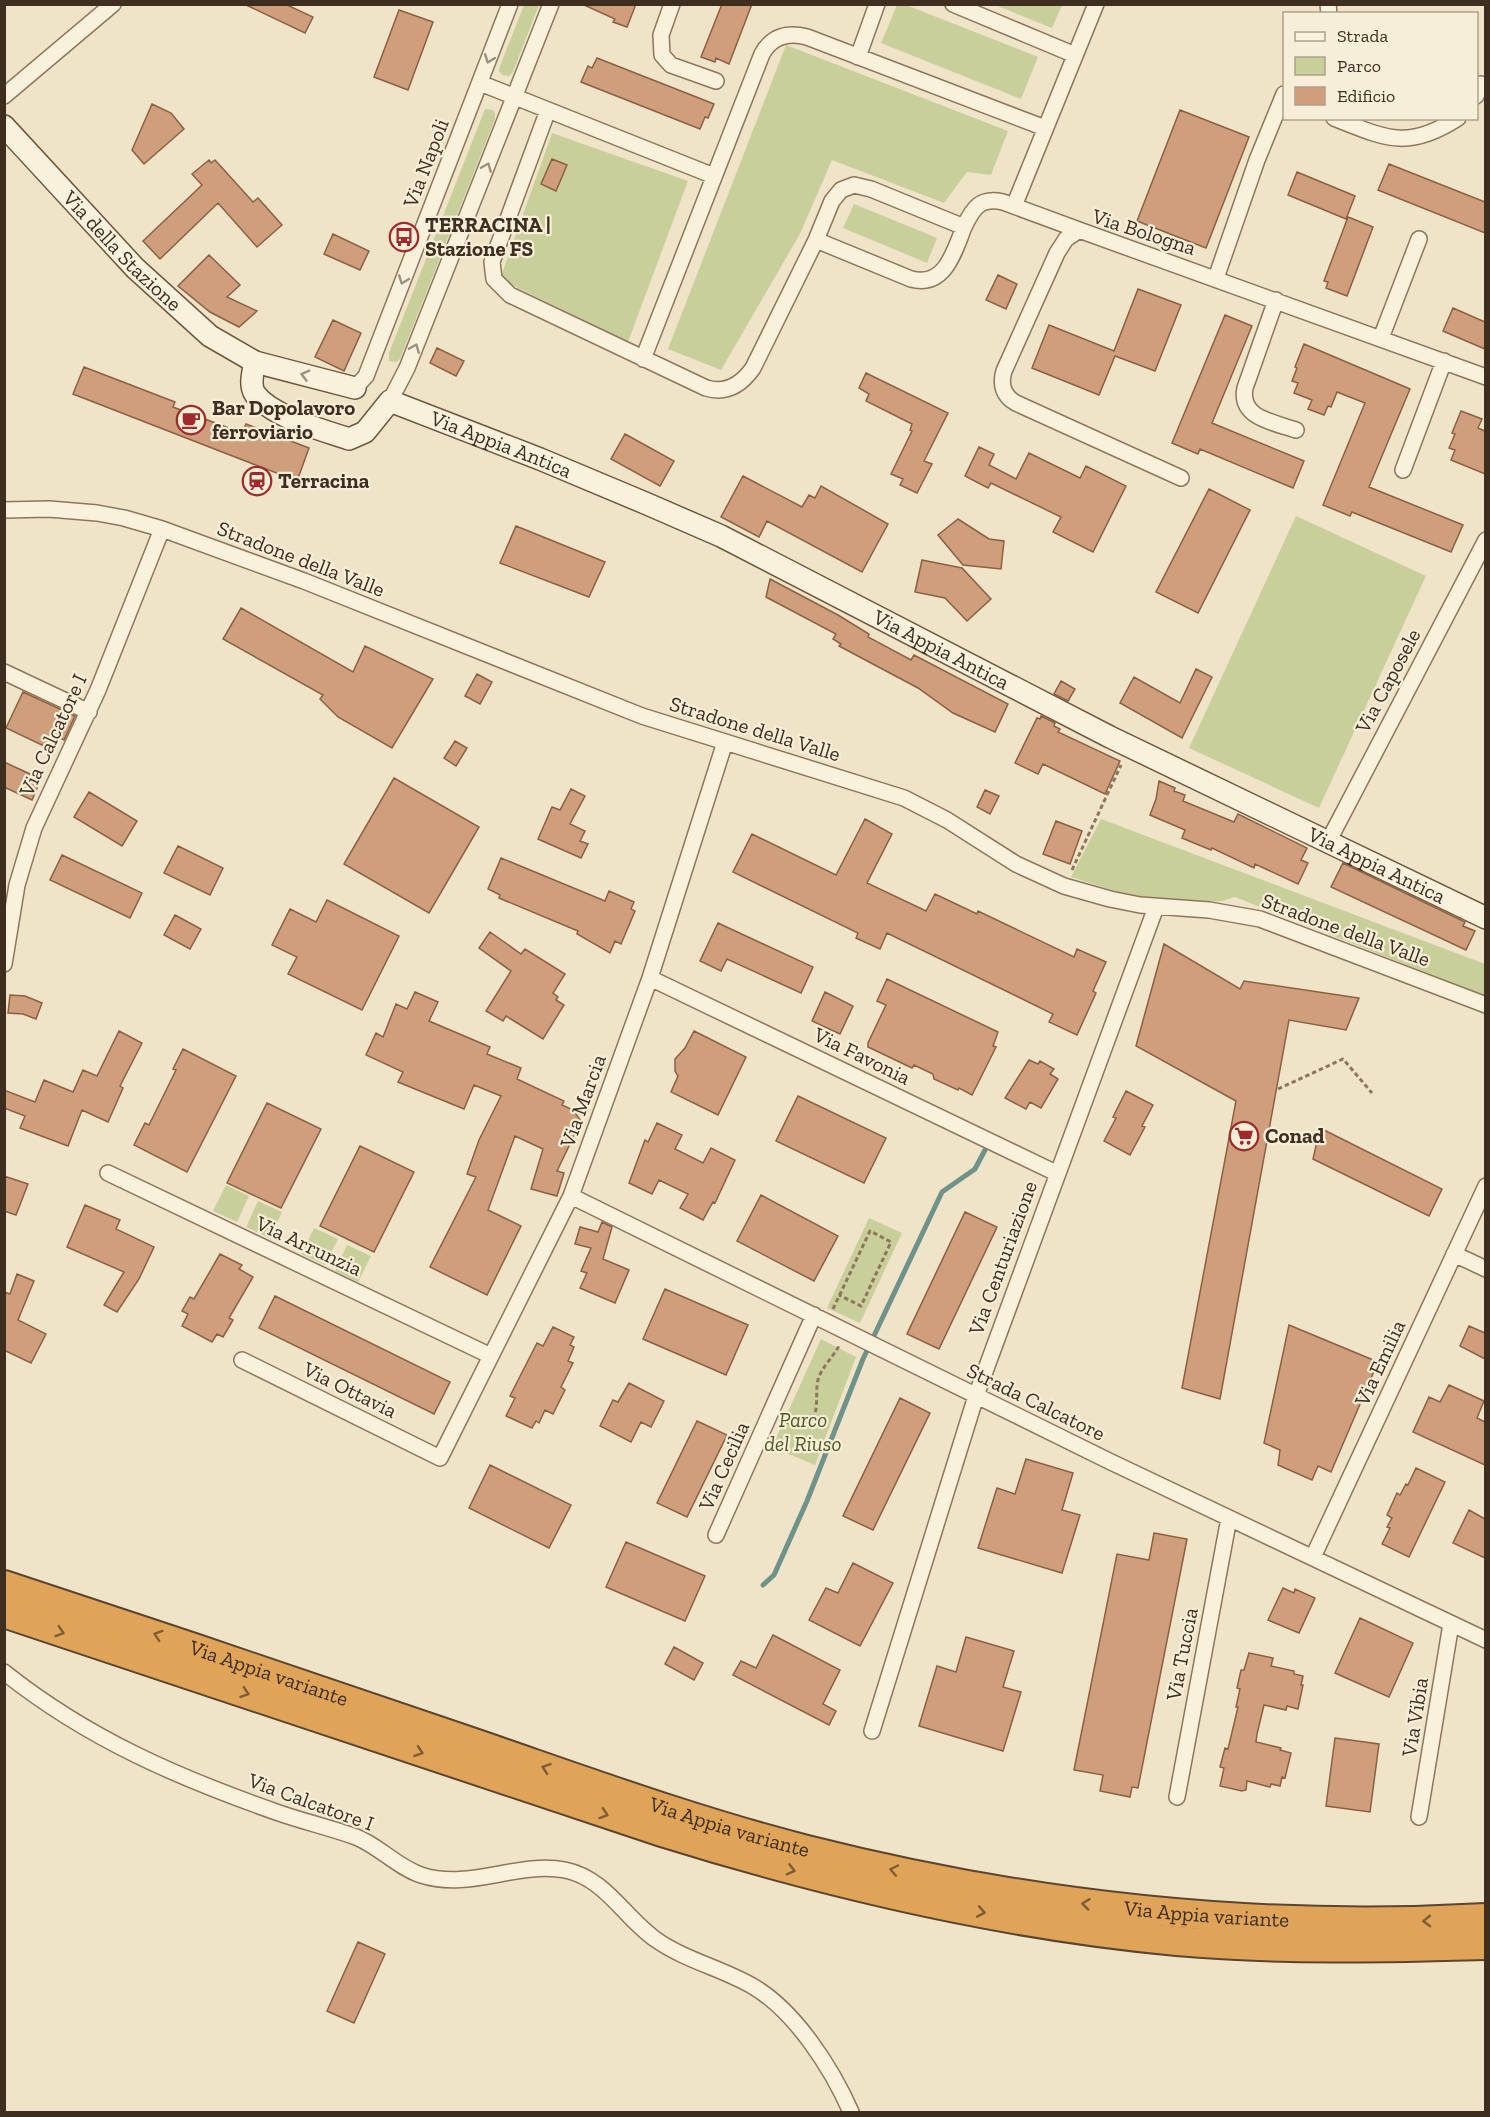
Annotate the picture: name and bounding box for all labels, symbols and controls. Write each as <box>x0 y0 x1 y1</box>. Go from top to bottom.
legend <box>1283 12 1478 120</box>
text: Strada <box>1337 25 1388 47</box>
one-way arrow <box>484 53 496 64</box>
text: Parco <box>1337 55 1381 77</box>
text: Edificio <box>1337 85 1395 107</box>
street label: Via Napoli <box>397 115 454 212</box>
one-way arrow <box>480 162 492 173</box>
street label: Via della Stazione <box>57 184 187 316</box>
street label: Via Bologna <box>1088 203 1199 260</box>
place label: TERRACINA | Stazione FS <box>425 212 551 261</box>
bus stop icon: TERRACINA | Stazione FS <box>388 221 420 253</box>
one-way arrow <box>398 274 411 285</box>
one-way arrow <box>408 344 420 355</box>
one-way arrow <box>300 370 311 382</box>
place label: Bar Dopolavoro ferroviario <box>212 395 355 444</box>
cafe icon: Bar Dopolavoro ferroviario <box>175 404 207 436</box>
street label: Via Appia Antica <box>426 405 576 483</box>
station icon: Terracina <box>241 465 273 497</box>
place label: Terracina <box>278 468 370 493</box>
street label: Stradone della Valle <box>214 515 388 602</box>
street label: Via Appia Antica <box>868 603 1014 695</box>
street label: Via Caposele <box>1349 624 1426 738</box>
street label: Via Calcatore I <box>13 670 92 801</box>
street label: Stradone della Valle <box>667 691 844 766</box>
street label: Via Appia Antica <box>1303 821 1450 909</box>
street label: Stradone della Valle <box>1259 887 1434 972</box>
street label: Via Favonia <box>809 1021 915 1090</box>
street label: Via Marcia <box>554 1051 611 1152</box>
supermarket icon: Conad <box>1228 1120 1260 1152</box>
place label: Conad <box>1265 1123 1325 1148</box>
street label: Via Centuriazione <box>963 1177 1042 1339</box>
street label: Via Arrunzia <box>251 1210 366 1281</box>
street label: Via Emilia <box>1348 1316 1410 1411</box>
street label: Via Ottavia <box>298 1356 401 1423</box>
street label: Strada Calcatore <box>963 1357 1110 1446</box>
park label: Parco del Riuso <box>764 1407 842 1456</box>
street label: Via Cecilia <box>692 1417 754 1515</box>
street label: Via Tuccia <box>1160 1605 1203 1703</box>
one-way arrow <box>54 1624 65 1637</box>
one-way arrow <box>153 1630 164 1643</box>
street label: Via Appia variante <box>185 1634 352 1711</box>
street label: Via Vibia <box>1396 1676 1433 1759</box>
one-way arrow <box>239 1686 250 1698</box>
one-way arrow <box>413 1744 424 1757</box>
one-way arrow <box>541 1762 552 1775</box>
street label: Via Calcatore I <box>244 1767 377 1836</box>
street label: Via Appia variante <box>645 1791 812 1862</box>
one-way arrow <box>598 1807 609 1819</box>
one-way arrow <box>786 1862 796 1875</box>
one-way arrow <box>889 1864 899 1877</box>
street label: Via Appia variante <box>1122 1895 1290 1932</box>
one-way arrow <box>1081 1898 1090 1910</box>
one-way arrow <box>976 1905 986 1918</box>
one-way arrow <box>1423 1914 1432 1927</box>

